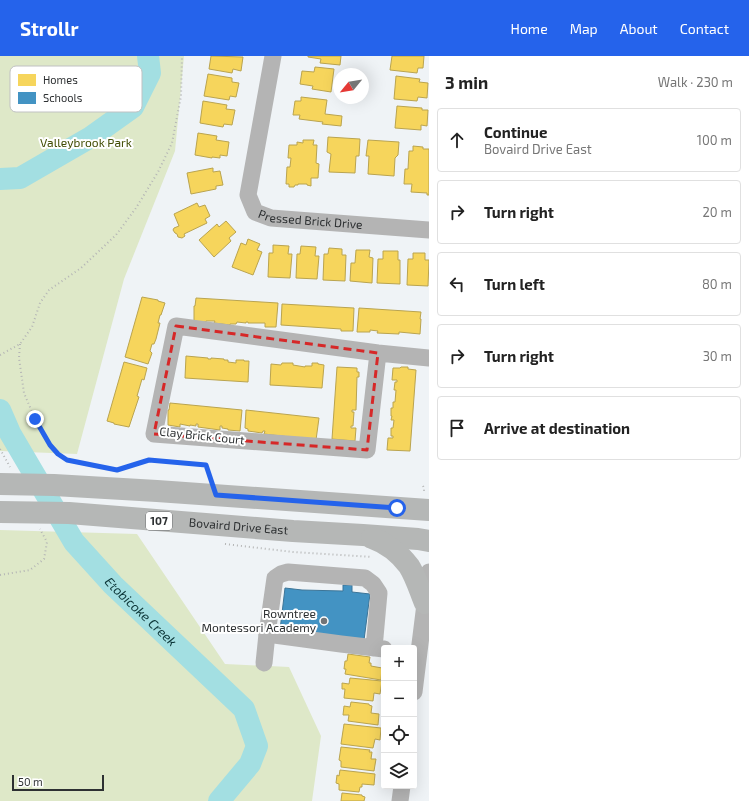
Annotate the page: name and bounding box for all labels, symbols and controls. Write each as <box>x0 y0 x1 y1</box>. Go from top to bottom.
text: Strollr <box>20 17 79 40</box>
text: Home <box>511 20 548 37</box>
text: Map <box>570 20 598 37</box>
text: About <box>620 20 658 37</box>
text: Contact <box>680 20 729 37</box>
legend <box>10 66 142 112</box>
north arrow <box>333 68 369 104</box>
text: 3 min <box>445 72 488 92</box>
text: Homes <box>43 73 78 86</box>
text: Walk · 230 m <box>658 74 733 90</box>
text: Schools <box>43 91 83 104</box>
text: Continue <box>484 123 547 141</box>
icon: ahead <box>446 129 468 151</box>
text: 100 m <box>697 132 732 148</box>
park label: Valleybrook Park <box>40 135 132 149</box>
text: Bovaird Drive East <box>484 141 592 157</box>
icon: right <box>446 201 468 223</box>
text: Turn right <box>484 203 554 221</box>
text: 20 m <box>703 204 732 220</box>
street label: Pressed Brick Drive <box>257 206 363 231</box>
icon: left <box>446 273 468 295</box>
text: Turn left <box>484 275 545 293</box>
text: 80 m <box>702 276 732 292</box>
icon: right <box>446 345 468 367</box>
text: Turn right <box>484 347 554 365</box>
text: 30 m <box>703 348 732 364</box>
route end <box>26 410 44 428</box>
icon: arrive <box>446 417 468 439</box>
text: Arrive at destination <box>484 419 630 437</box>
street label: Clay Brick Court <box>159 424 246 446</box>
route start <box>388 499 406 517</box>
road number: 107 <box>146 512 172 530</box>
street label: Bovaird Drive East <box>188 515 289 537</box>
water label: Etobicoke Creek <box>102 573 181 650</box>
place label: Rowntree Montessori Academy <box>201 606 317 634</box>
marker: Rowntree Montessori Academy <box>319 616 329 626</box>
map controls <box>381 645 417 789</box>
button: + <box>381 645 417 681</box>
button: − <box>381 681 417 717</box>
button: locate <box>381 717 417 753</box>
button: layers <box>381 753 417 789</box>
scale bar <box>12 773 104 792</box>
text: 50 m <box>18 775 43 788</box>

